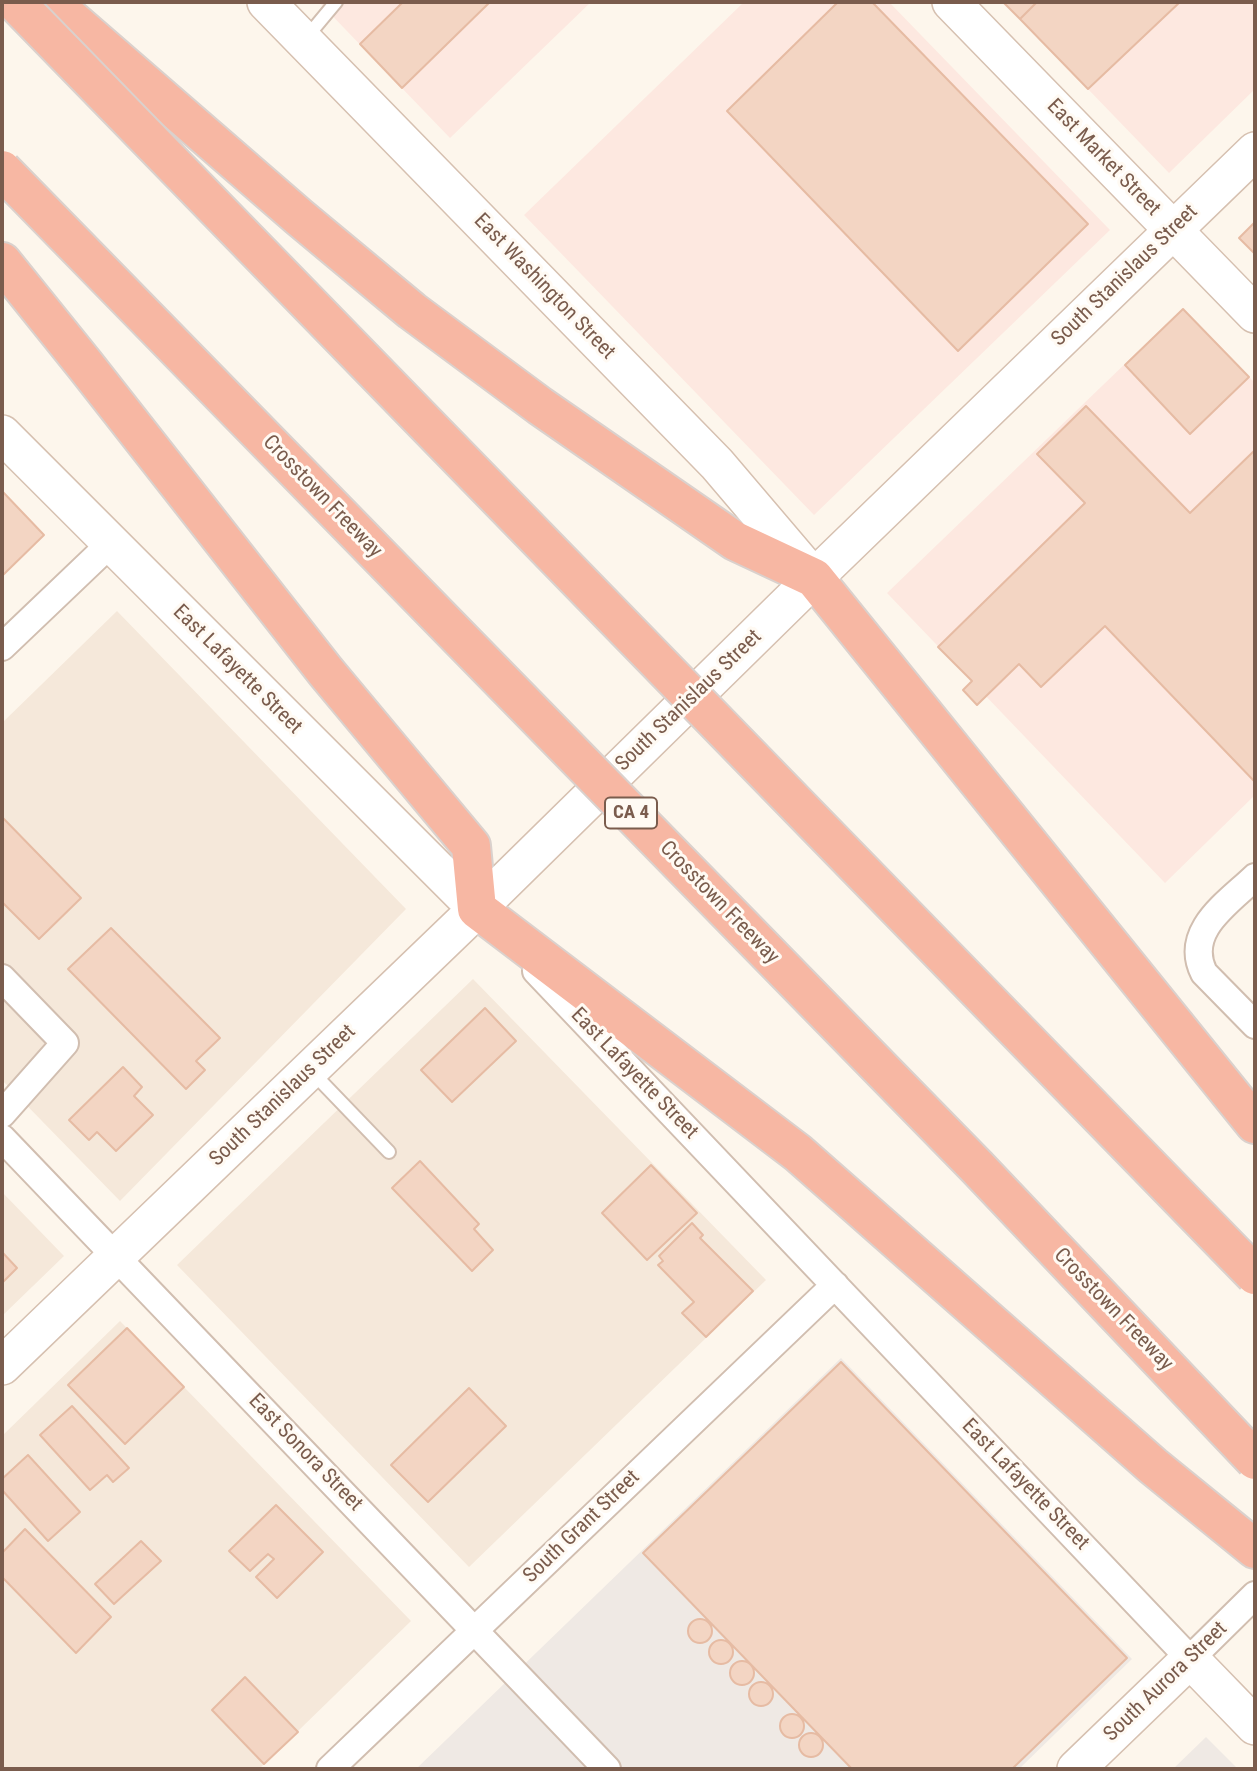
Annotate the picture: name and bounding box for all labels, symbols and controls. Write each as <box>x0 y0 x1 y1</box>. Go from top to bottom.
street label: East Market Street <box>1041 94 1165 222</box>
street label: South Stanislaus Street <box>1047 200 1203 352</box>
street label: East Washington Street <box>468 209 620 365</box>
street label: Crosstown Freeway <box>257 430 387 564</box>
street label: East Lafayette Street <box>167 600 307 740</box>
street label: South Stanislaus Street <box>611 625 767 777</box>
road number: CA 4 <box>605 798 657 828</box>
street label: Crosstown Freeway <box>654 836 784 970</box>
street label: East Lafayette Street <box>565 1003 703 1145</box>
street label: South Stanislaus Street <box>205 1020 361 1172</box>
street label: Crosstown Freeway <box>1048 1243 1178 1377</box>
street label: East Sonora Street <box>243 1389 367 1517</box>
street label: East Lafayette Street <box>956 1414 1094 1556</box>
street label: South Grant Street <box>519 1465 645 1589</box>
street label: South Aurora Street <box>1099 1617 1233 1747</box>

